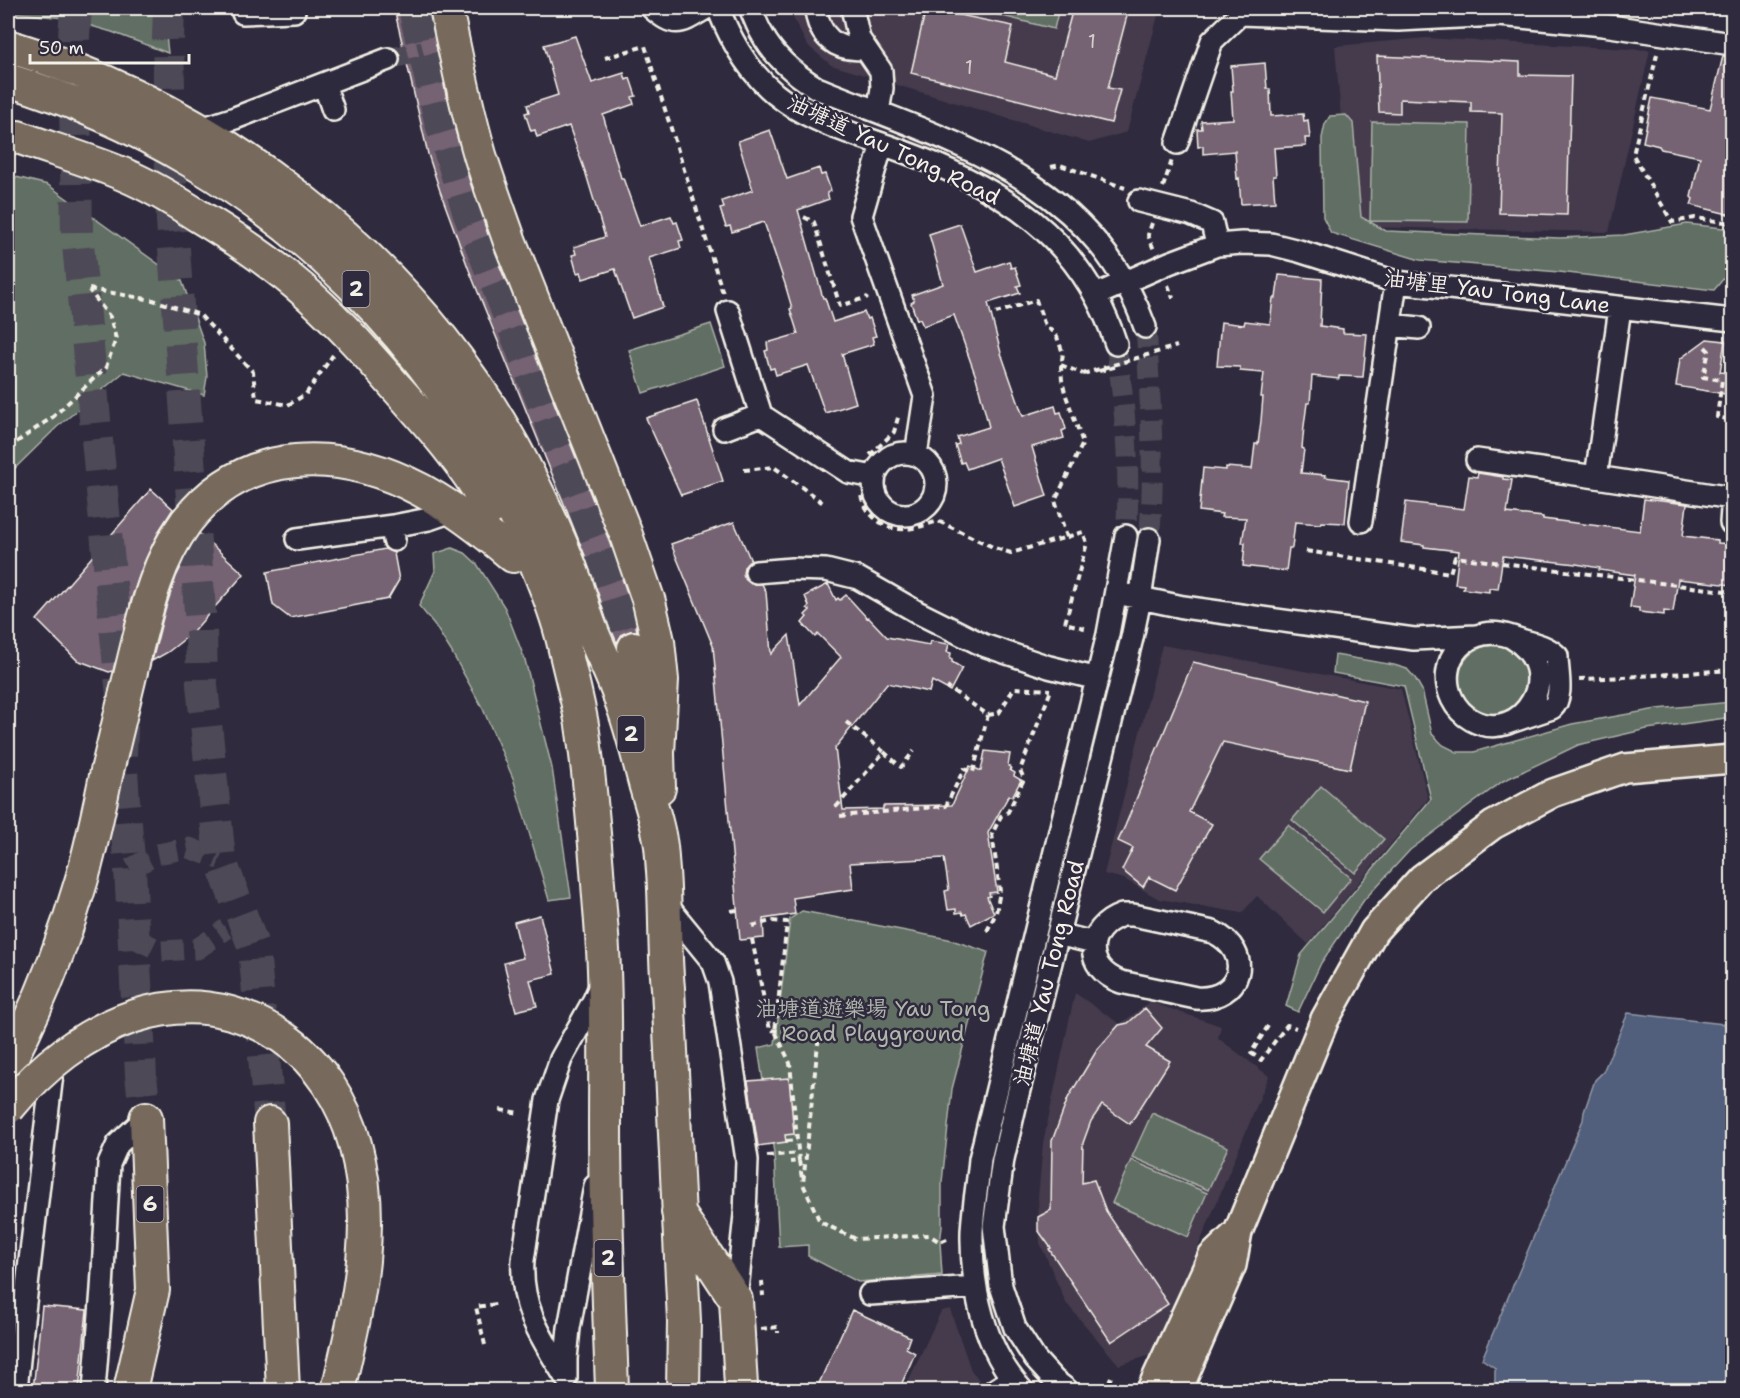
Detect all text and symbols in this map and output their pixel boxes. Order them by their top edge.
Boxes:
scale bar [30,27,189,65]
house number: 1 [1088,28,1096,54]
text: 50 m [39,36,84,60]
house number: 1 [965,54,973,80]
street label: 油塘道 Yau Tong Road [783,87,1005,212]
street label: 油塘里 Yau Tong Lane [1382,263,1612,320]
road number: 2 [342,271,370,307]
road number: 2 [618,716,644,752]
street label: 油塘道 Yau Tong Road [1006,857,1091,1089]
park label: 油塘道遊樂場 Yau Tong Road Playground [756,994,990,1048]
road number: 6 [136,1186,164,1222]
road number: 2 [594,1240,622,1276]

